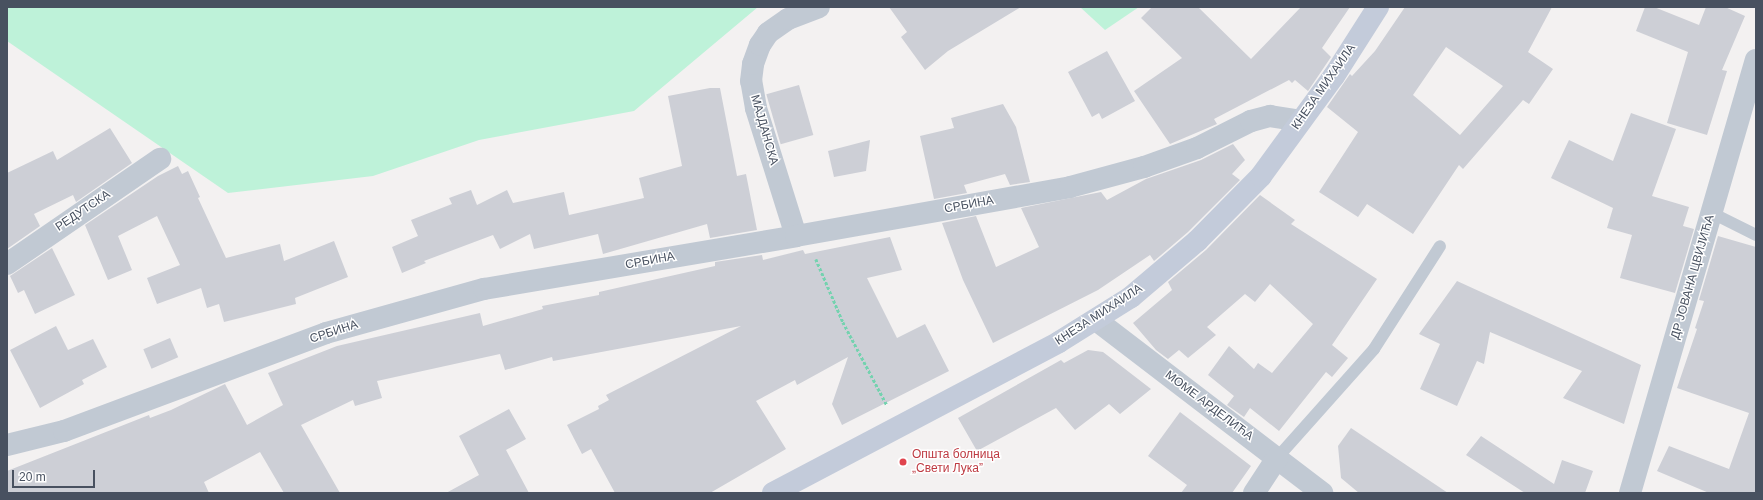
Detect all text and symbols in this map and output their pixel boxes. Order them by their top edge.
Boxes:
street label: КНЕЗА МИХАИЛА [1289,41,1359,133]
street label: МАЈДАНСКА [747,93,781,167]
street label: РЕДУТСКА [53,187,113,235]
street label: СРБИНА [943,194,995,216]
street label: ДР ЈОВАНА ЦВИЈИЋА [1668,213,1718,341]
street label: СРБИНА [624,250,676,272]
street label: КНЕЗА МИХАИЛА [1053,281,1145,349]
street label: СРБИНА [308,317,360,347]
street label: МОМЕ АРДЕЛИЋА [1162,368,1256,444]
place label: Општа болница „Свети Лука” [912,448,1000,476]
marker: Општа болница „Свети Лука” [897,456,909,468]
scale bar [14,462,97,488]
text: 20 m [19,470,46,484]

